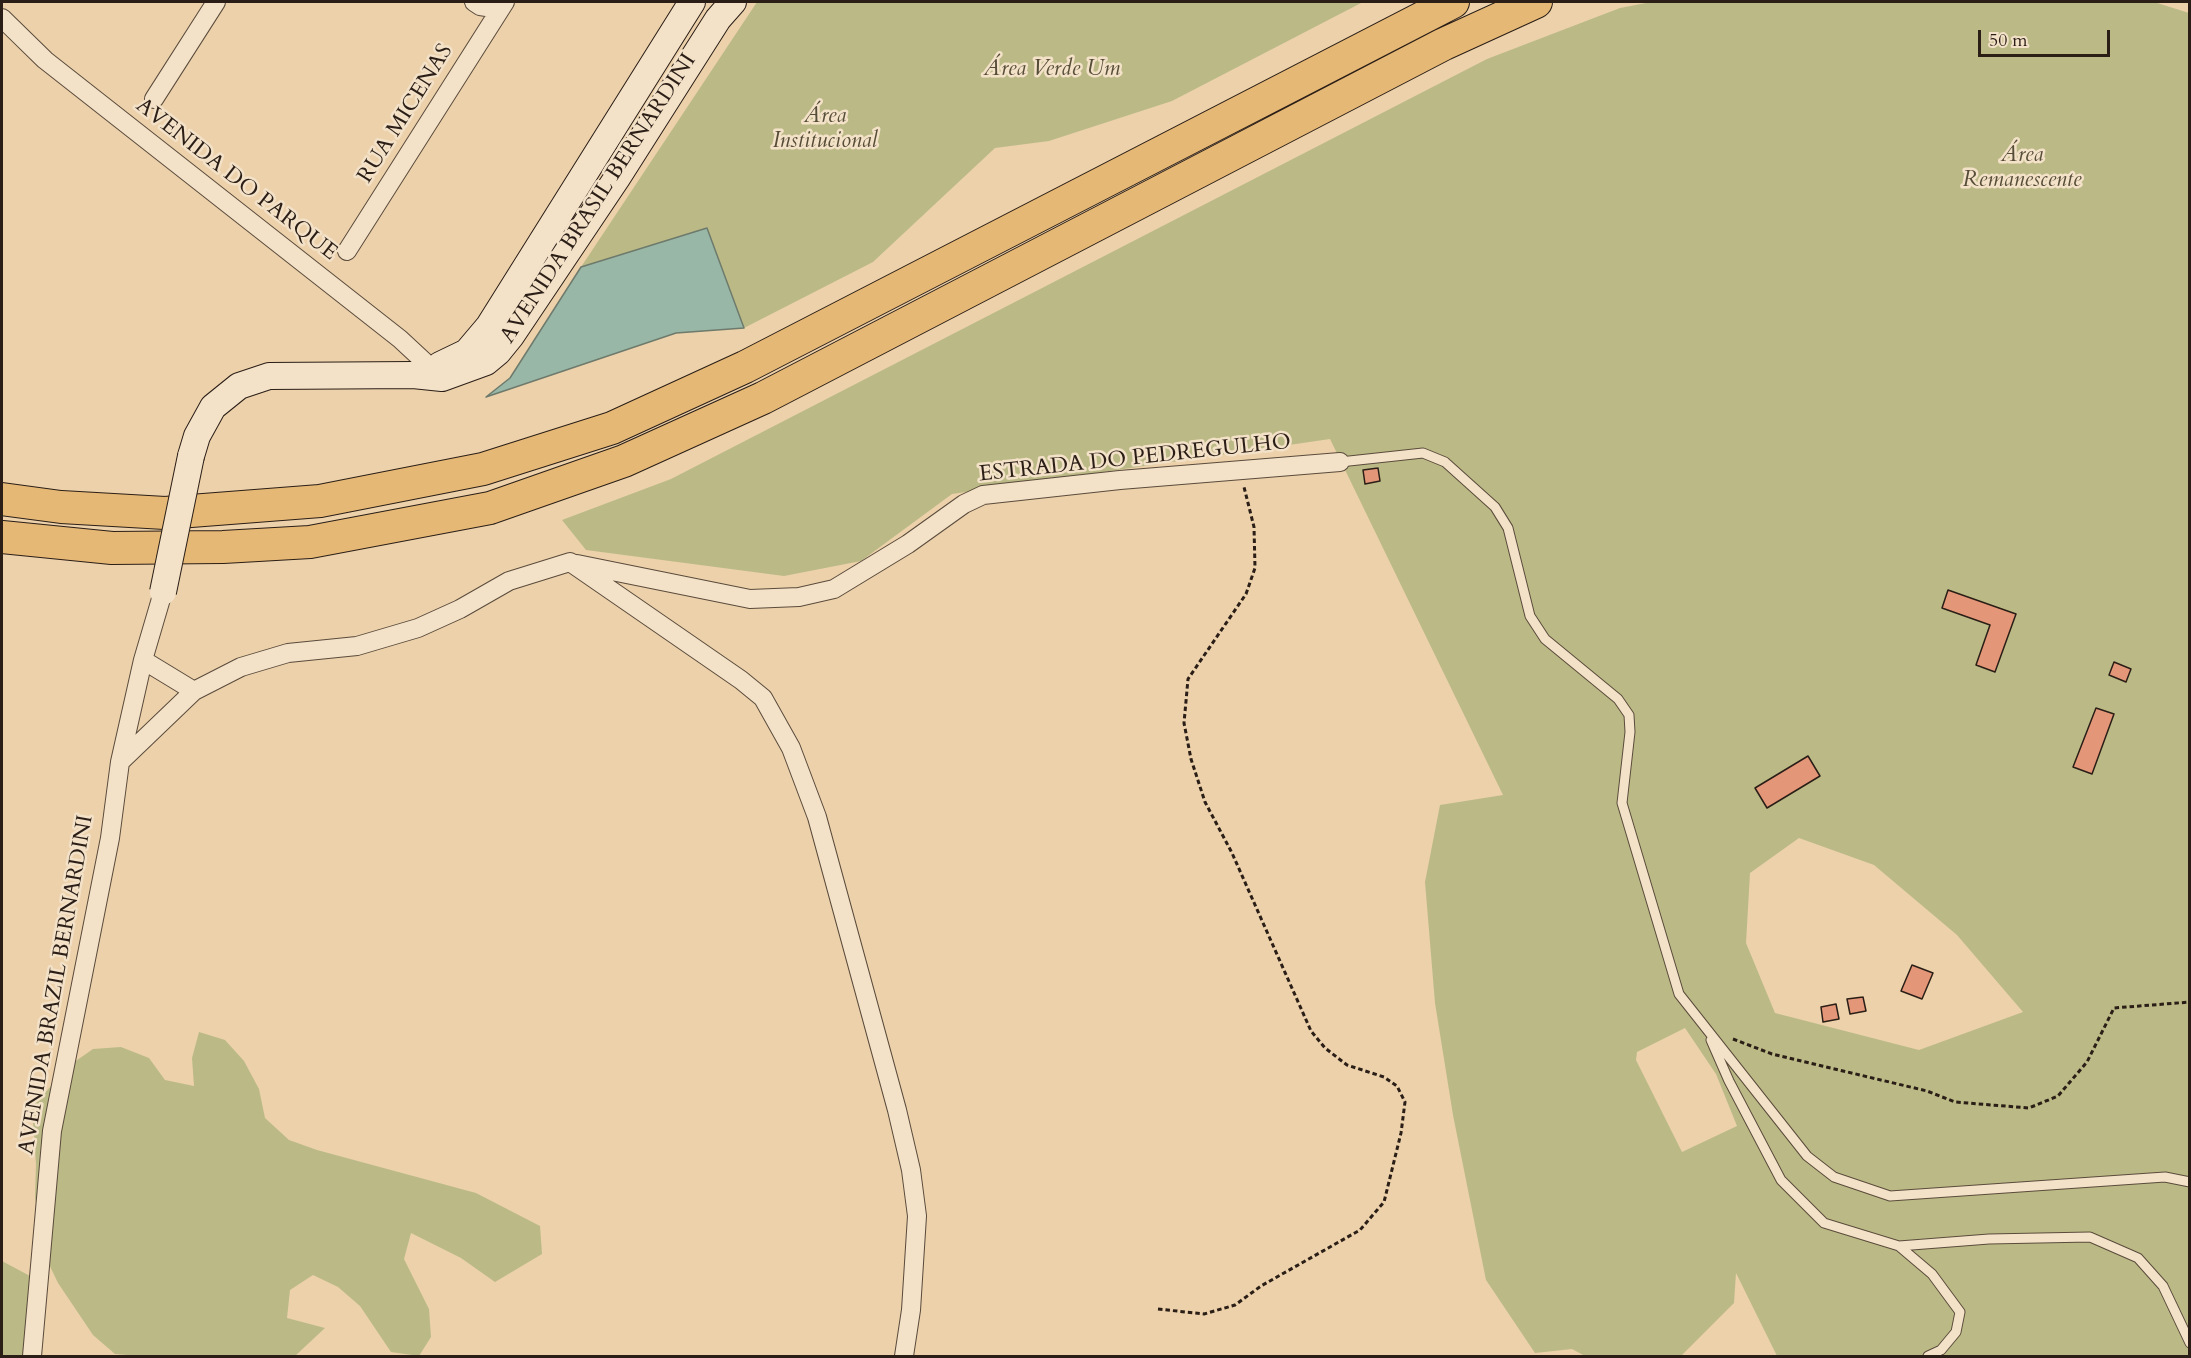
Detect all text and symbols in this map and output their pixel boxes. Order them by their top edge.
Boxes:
scale bar [1981,18,2113,56]
text: 50 m [1989,28,2028,53]
street label: RUA MICENAS [353,40,459,188]
street label: AVENIDA BRASIL BERNARDINI [495,49,703,349]
park label: Área Verde Um [984,57,1120,83]
street label: AVENIDA DO PARQUE [130,93,342,267]
park label: Área Institucional [772,104,878,156]
park label: Área Remanescente [1962,143,2082,194]
street label: ESTRADA DO PEDREGULHO [978,430,1292,488]
street label: AVENIDA BRAZIL BERNARDINI [14,813,100,1157]

